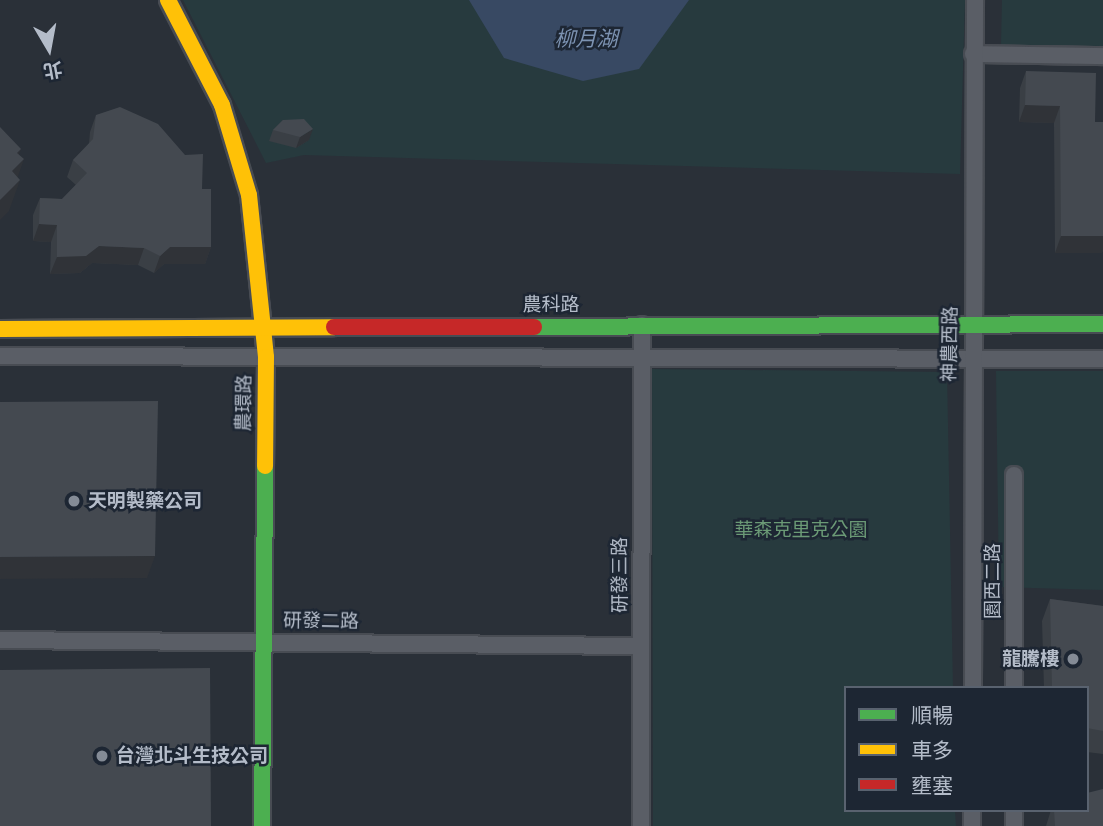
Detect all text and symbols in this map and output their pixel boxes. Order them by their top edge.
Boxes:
north arrow [14,14,84,84]
water label: 柳月湖 [555,26,617,52]
text: 北 [41,56,64,84]
street label: 農科路 [523,294,579,316]
street label: 神農西路 [938,306,962,382]
street label: 農環路 [232,374,256,432]
place label: 天明製藥公司 [88,490,202,512]
marker: 天明製藥公司 [66,493,82,509]
park label: 華森克里克公園 [735,519,867,541]
street label: 研發三路 [609,537,631,613]
street label: 園西二路 [982,543,1004,619]
street label: 研發二路 [283,609,359,633]
place label: 龍騰樓 [1002,648,1059,670]
marker: 龍騰樓 [1065,651,1081,667]
legend [844,686,1089,812]
text: 順暢 [911,702,953,730]
text: 車多 [911,737,953,765]
place label: 台灣北斗生技公司 [116,745,268,767]
marker: 台灣北斗生技公司 [94,748,110,764]
text: 壅塞 [911,772,953,800]

